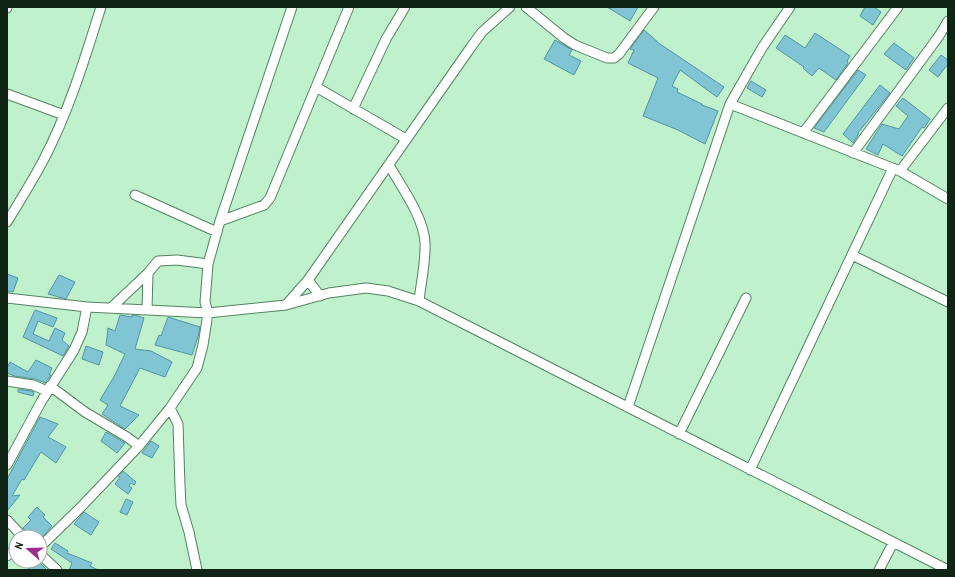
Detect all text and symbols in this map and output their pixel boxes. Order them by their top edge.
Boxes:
north arrow [8,529,48,569]
text: N [11,540,26,551]

